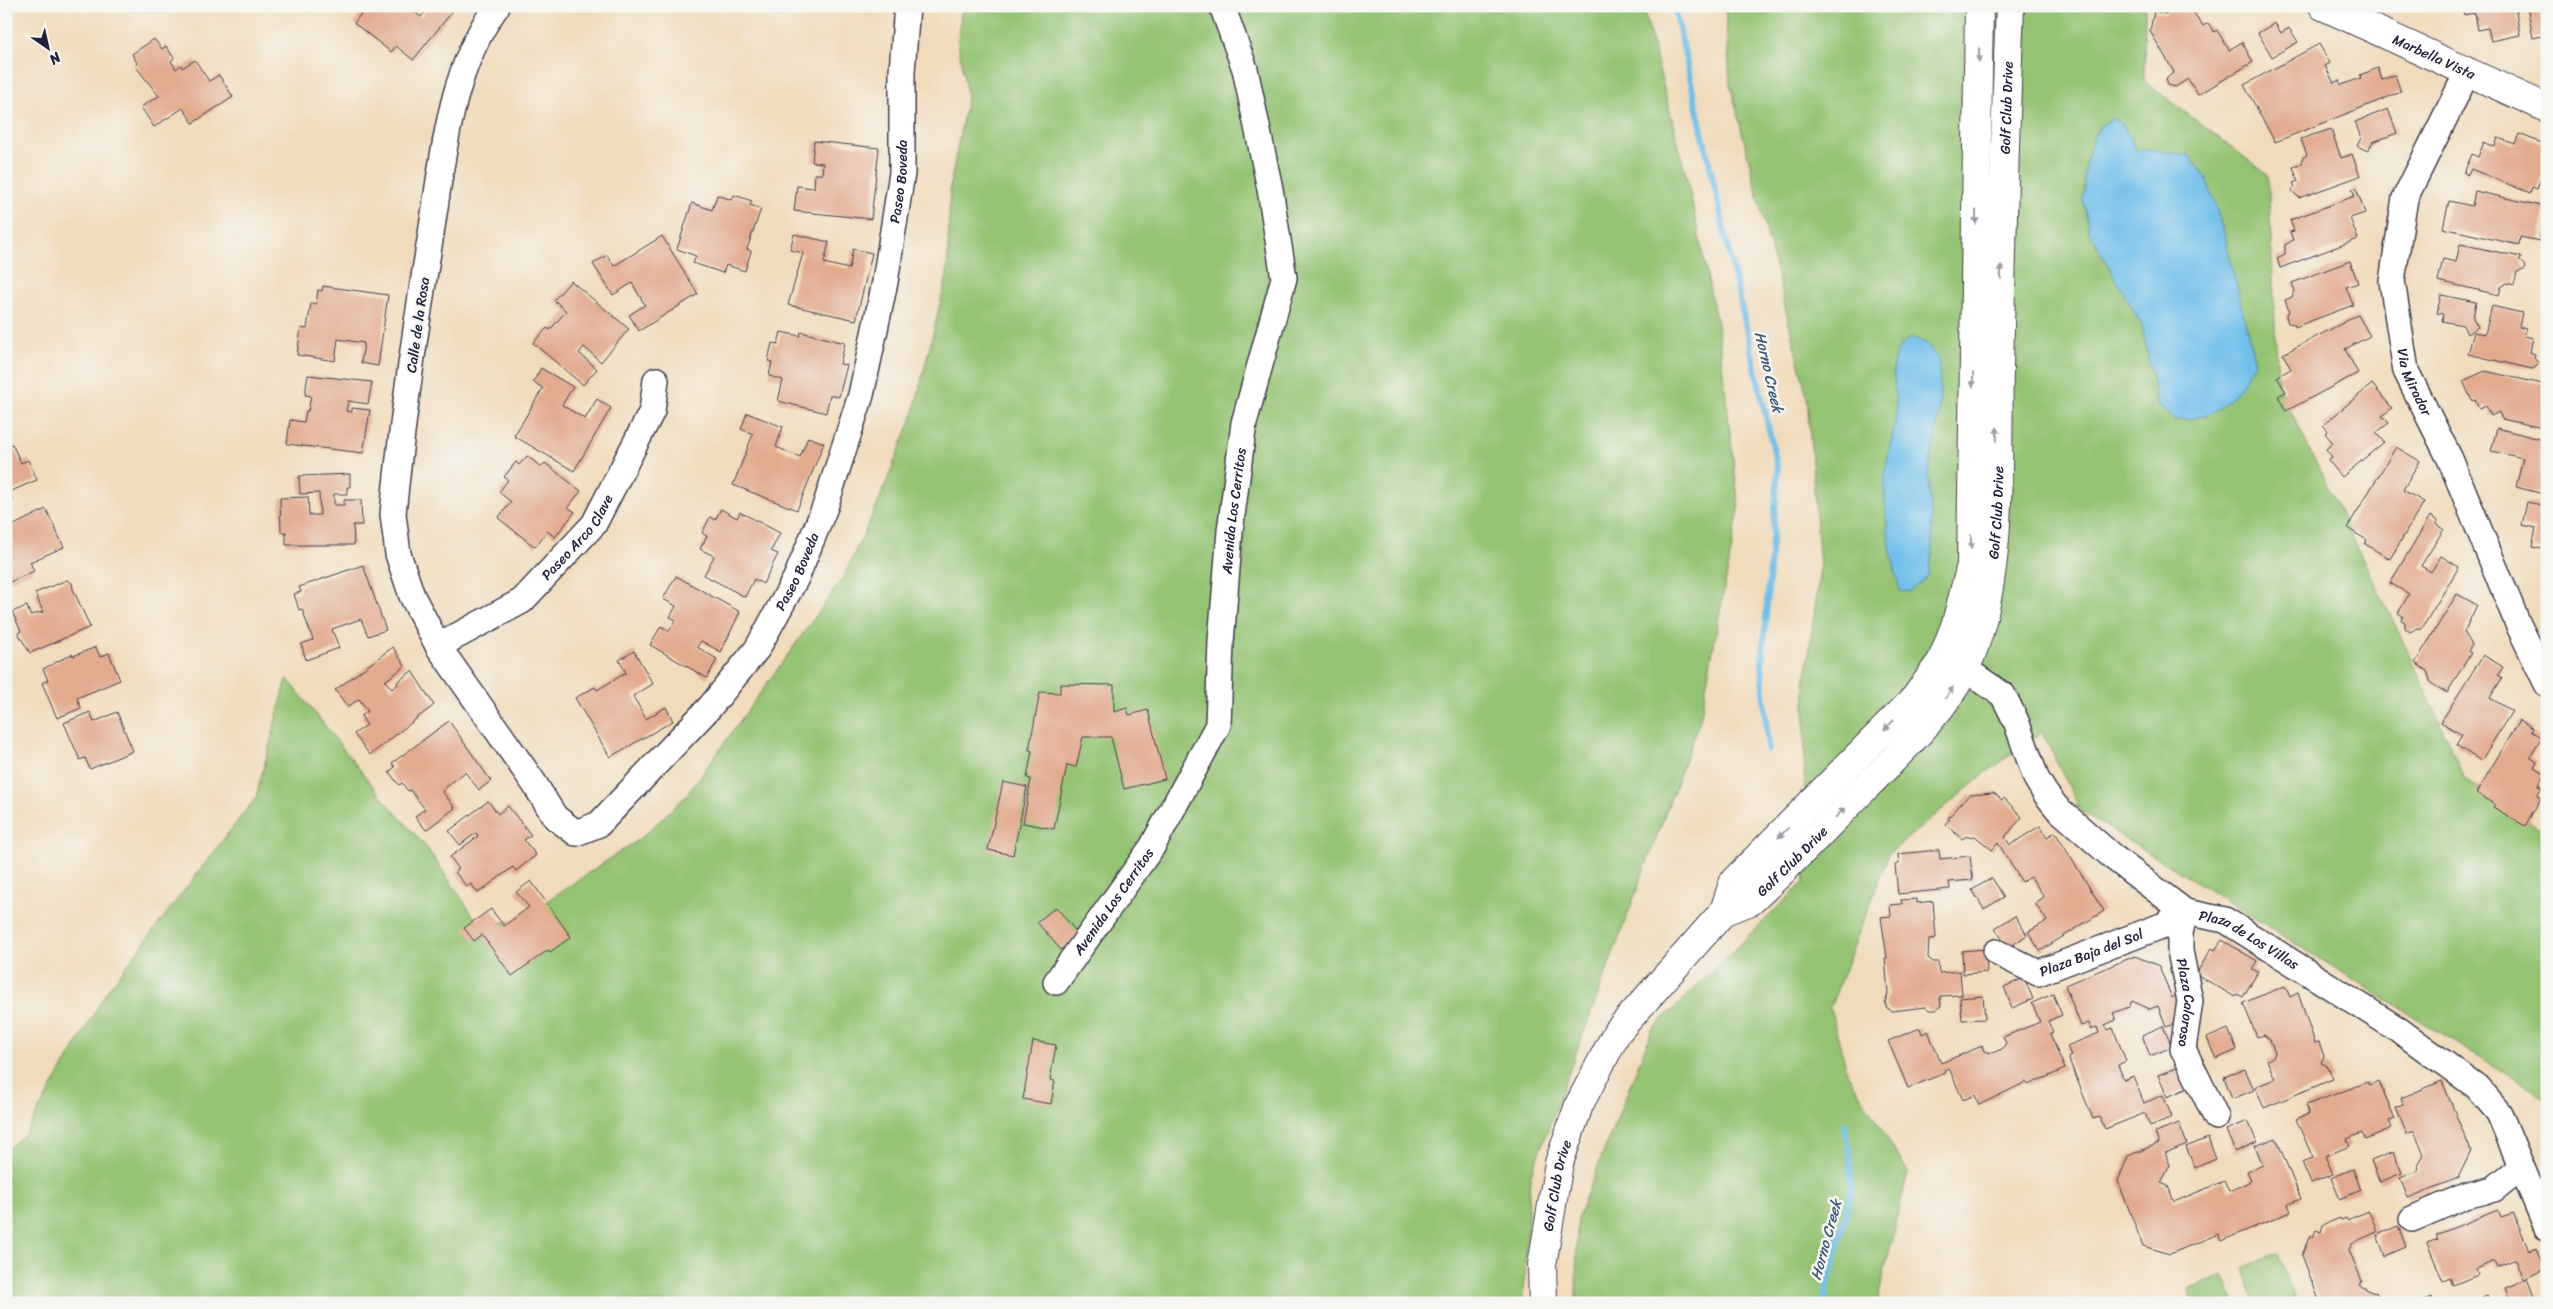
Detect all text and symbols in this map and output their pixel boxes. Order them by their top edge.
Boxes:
north arrow [22,22,72,72]
street label: Marbella Vista [2388,27,2481,87]
text: N [44,45,67,72]
one-way arrow [1974,47,1982,63]
street label: Golf Club Drive [1992,61,2020,154]
street label: Paseo Boveda [882,140,915,225]
one-way arrow [1972,210,1980,226]
one-way arrow [1997,264,2005,280]
street label: Calle de la Rosa [399,276,437,374]
water label: Horno Creek [1747,329,1791,417]
street label: Via Mirador [2390,347,2440,422]
one-way arrow [1969,372,1977,388]
one-way arrow [1994,426,2002,442]
street label: Avenida Los Cerritos [1214,446,1253,576]
street label: Golf Club Drive [1981,466,2011,560]
street label: Paseo Arco Clave [535,490,620,586]
street label: Paseo Boveda [768,529,826,615]
one-way arrow [1967,535,1975,551]
one-way arrow [1944,686,1954,700]
one-way arrow [1883,719,1895,731]
one-way arrow [1834,807,1846,819]
street label: Golf Club Drive [1750,820,1834,903]
one-way arrow [1777,827,1789,839]
street label: Avenida Los Cerritos [1066,842,1161,961]
street label: Plaza de Los Villas [2197,903,2305,977]
street label: Plaza Baja del Sol [2036,921,2148,984]
street label: Plaza Caloroso [2169,956,2203,1049]
street label: Golf Club Drive [1535,1136,1579,1233]
water label: Horno Creek [1803,1195,1850,1283]

